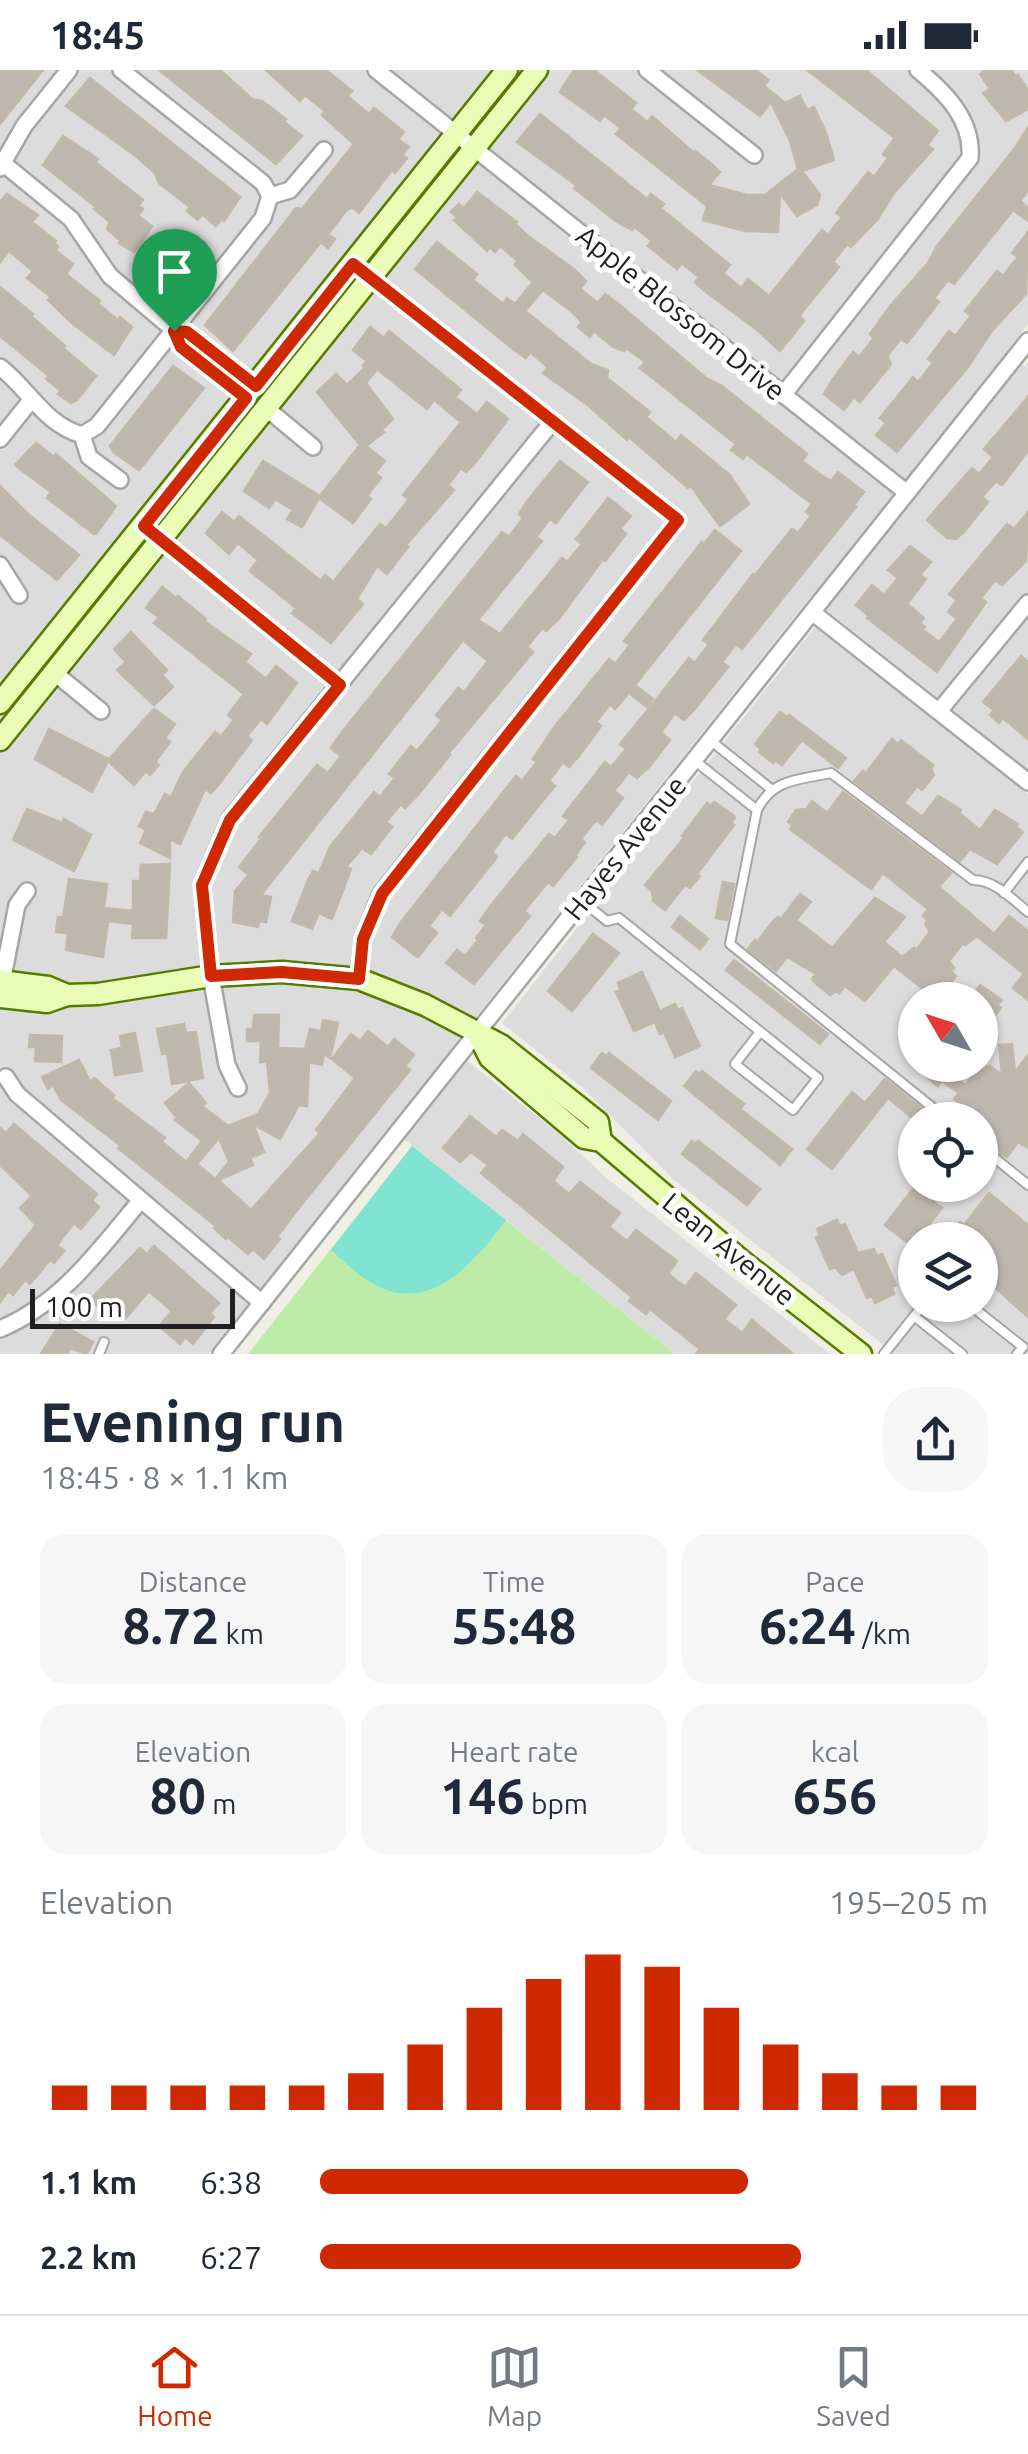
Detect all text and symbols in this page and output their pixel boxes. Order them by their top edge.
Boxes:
text: 18:45 [50,14,145,56]
street label: Apple Blossom Drive [571,219,792,406]
pin [132,229,217,332]
icon: arrive [147,244,202,299]
street label: Hayes Avenue [557,770,692,926]
north arrow [898,982,998,1082]
map controls [898,982,998,1322]
button: locate [898,1102,998,1202]
street label: Lean Avenue [657,1186,802,1311]
button: layers [898,1222,998,1322]
scale bar [30,1284,235,1328]
text: 100 m [45,1291,123,1322]
button: share [883,1387,988,1492]
text: Evening run [40,1391,345,1452]
text: 18:45 · 8 × 1.1 km [40,1459,288,1495]
text: Distance [139,1566,247,1597]
text: Time [483,1566,545,1597]
text: Pace [805,1566,865,1597]
text: 8.72 [122,1597,219,1653]
text: 55:48 [451,1597,577,1653]
text: 6:24 [759,1597,856,1653]
text: km [219,1618,264,1649]
text: /km [856,1618,911,1649]
text: Elevation [135,1736,251,1767]
text: Heart rate [450,1736,578,1767]
text: kcal [811,1736,859,1767]
text: 80 [150,1767,206,1823]
text: 146 [440,1767,525,1823]
text: 656 [793,1767,877,1823]
text: m [206,1788,236,1819]
text: bpm [525,1788,588,1819]
text: Elevation [40,1884,173,1920]
text: 195–205 m [829,1884,988,1920]
text: 1.1 km [40,2164,137,2200]
text: 6:38 [200,2164,262,2200]
text: 2.2 km [40,2239,137,2275]
text: 6:27 [200,2239,262,2275]
tab: Home [137,2340,213,2431]
tab: Map [487,2340,542,2431]
tab: Saved [816,2340,891,2431]

